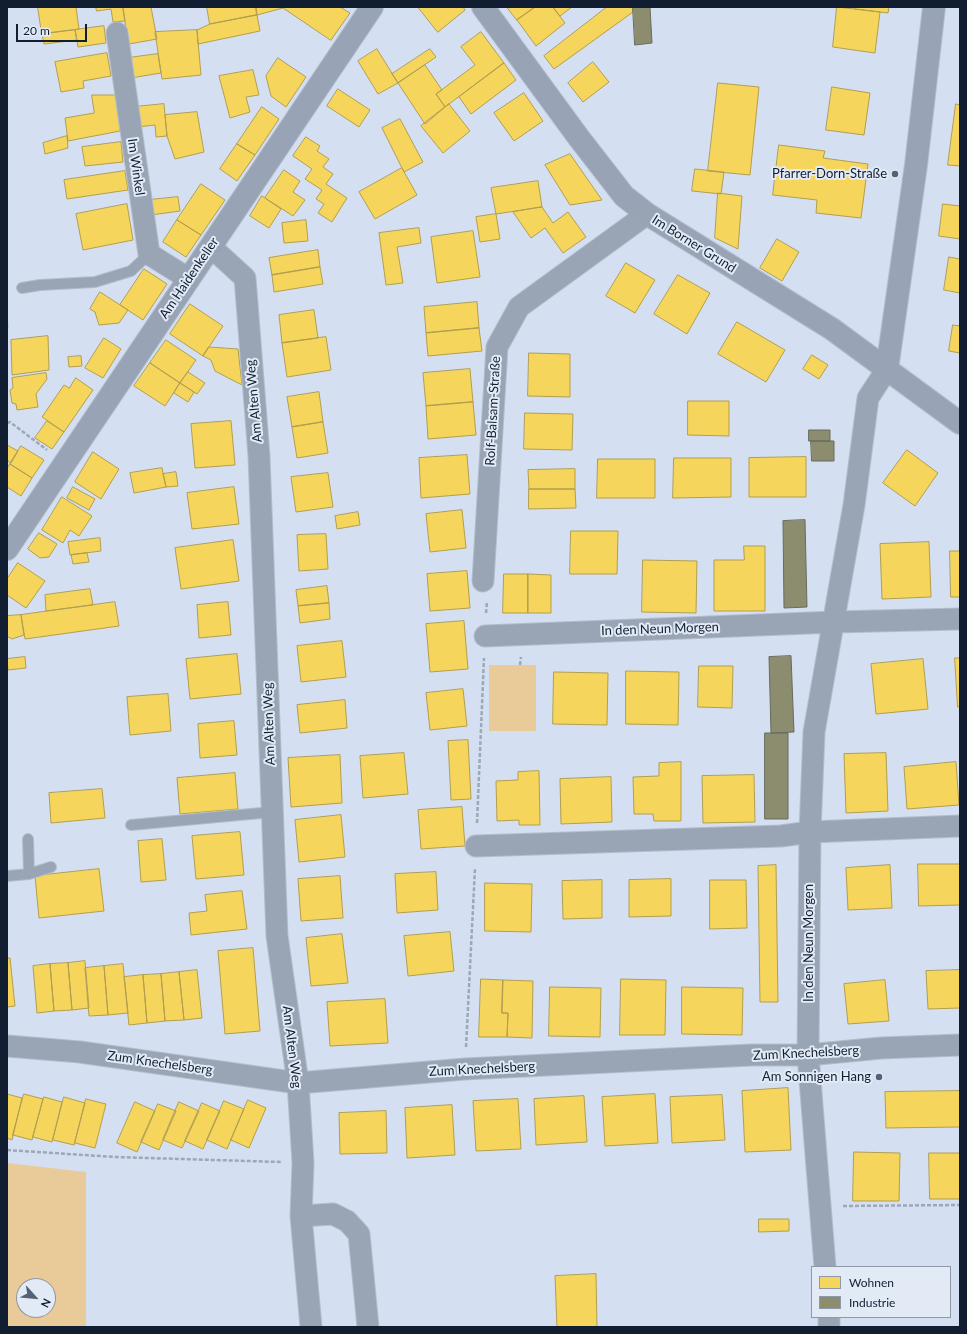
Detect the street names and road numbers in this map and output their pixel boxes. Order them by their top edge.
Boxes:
street label: Im Winkel [124,137,148,197]
street label: Im Borner Grund [649,212,739,276]
street label: Am Haidenkeller [156,235,222,321]
street label: Rolf-Balsam-Straße [482,356,504,466]
street label: Am Alten Weg [243,359,265,443]
street label: In den Neun Morgen [601,619,719,639]
street label: Am Alten Weg [260,682,278,766]
street label: In den Neun Morgen [801,884,817,1002]
street label: Am Alten Weg [279,1005,305,1089]
street label: Zum Knechelsberg [753,1042,859,1064]
street label: Zum Knechelsberg [106,1048,214,1078]
street label: Zum Knechelsberg [429,1058,535,1080]

